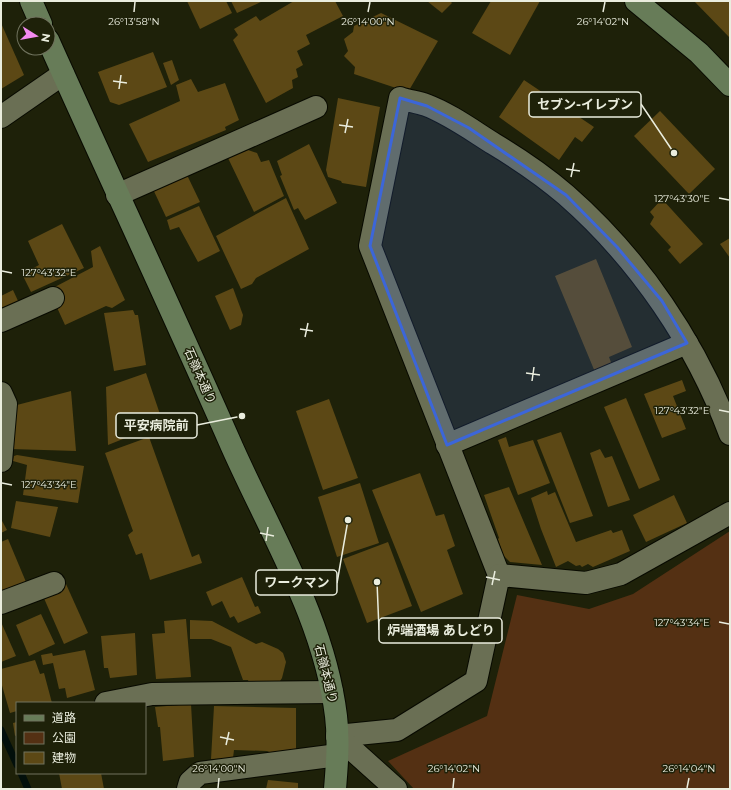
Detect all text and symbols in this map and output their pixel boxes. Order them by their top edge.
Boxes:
text: 26°13'58"N [108,15,160,28]
text: 26°14'00"N [341,15,395,28]
text: 26°14'02"N [577,15,629,28]
north arrow [16,16,56,56]
text: N [38,32,54,44]
callout: セブン-イレブン [529,92,641,117]
text: セブン-イレブン [537,96,633,112]
text: 127°43'30"E [654,192,710,205]
text: 127°43'32"E [22,266,77,279]
street label: 石嶺本通り [181,345,220,406]
text: 127°43'32"E [655,404,710,417]
callout: 平安病院前 [116,413,197,438]
text: 平安病院前 [123,417,189,433]
text: 127°43'34"E [21,478,77,491]
callout: ワークマン [256,570,337,595]
text: ワークマン [264,574,330,590]
text: 127°43'34"E [654,616,710,629]
callout: 炉端酒場 あしどり [379,618,502,643]
text: 炉端酒場 あしどり [387,622,495,638]
street label: 石嶺本通り [312,643,341,705]
legend [16,702,146,774]
text: 道路 [52,710,76,725]
text: 公園 [52,730,76,745]
text: 建物 [52,750,76,765]
text: 26°14'00"N [192,762,246,775]
text: 26°14'02"N [428,762,480,775]
text: 26°14'04"N [663,762,715,775]

